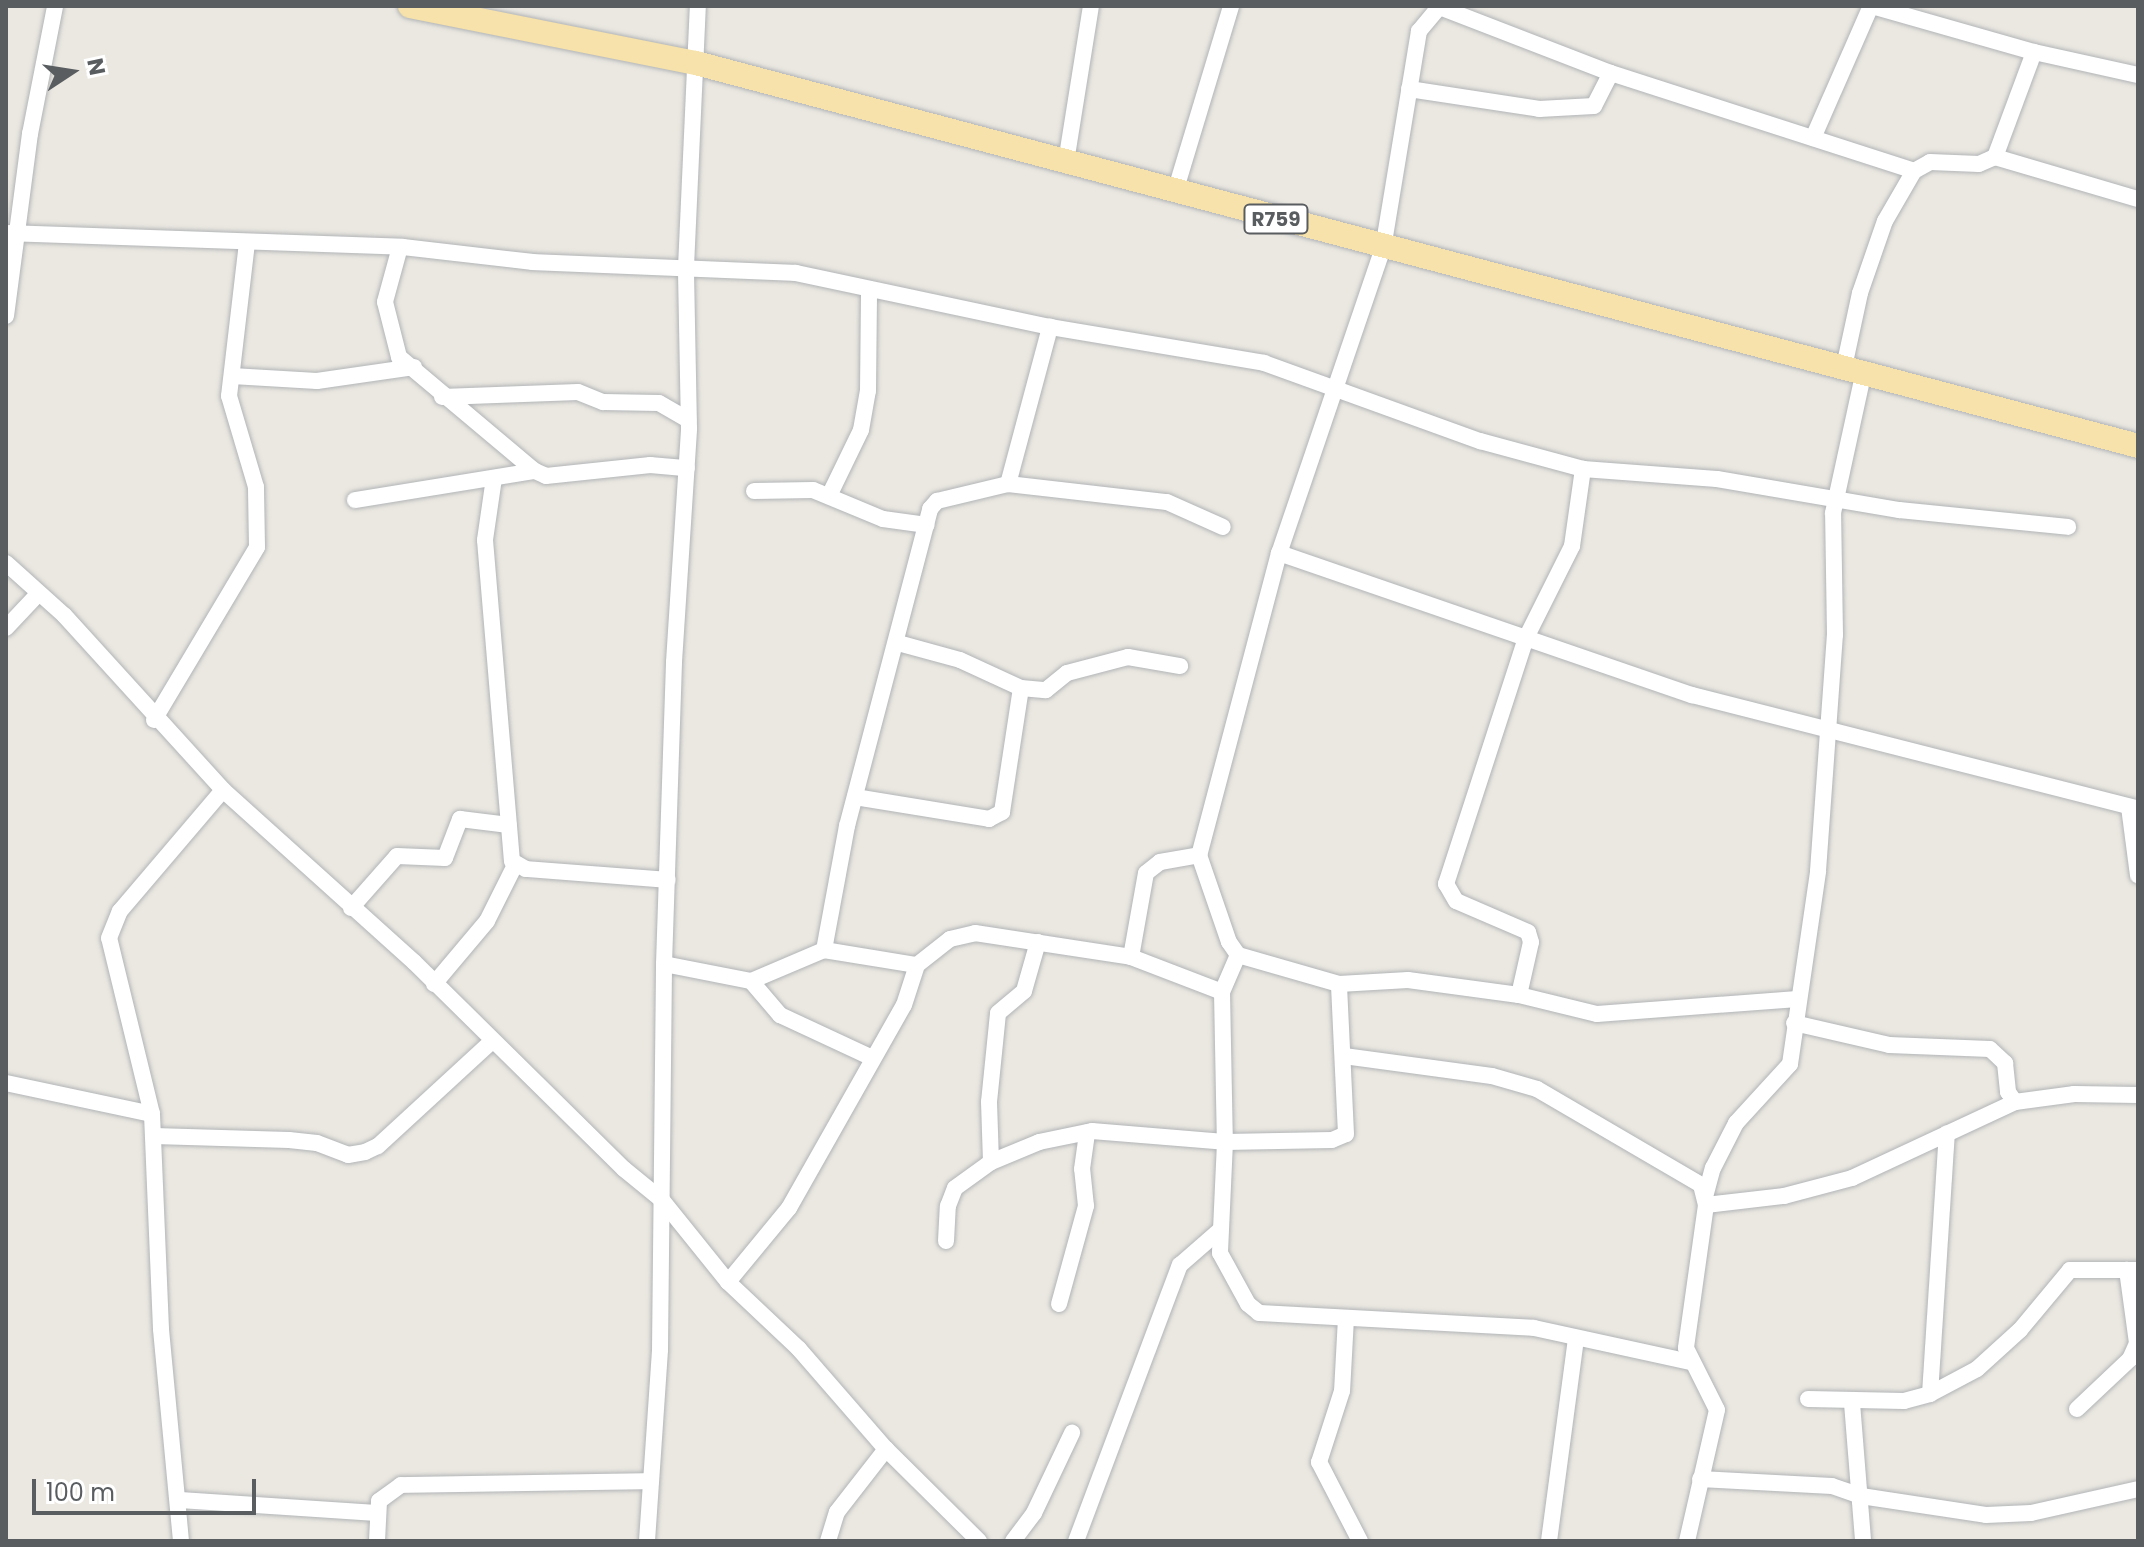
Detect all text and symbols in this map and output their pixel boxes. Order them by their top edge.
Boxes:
north arrow [32,32,112,112]
text: N [79,56,113,78]
road number: R759 [1242,203,1310,235]
scale bar [36,1463,260,1513]
text: 100 m [46,1476,115,1509]

